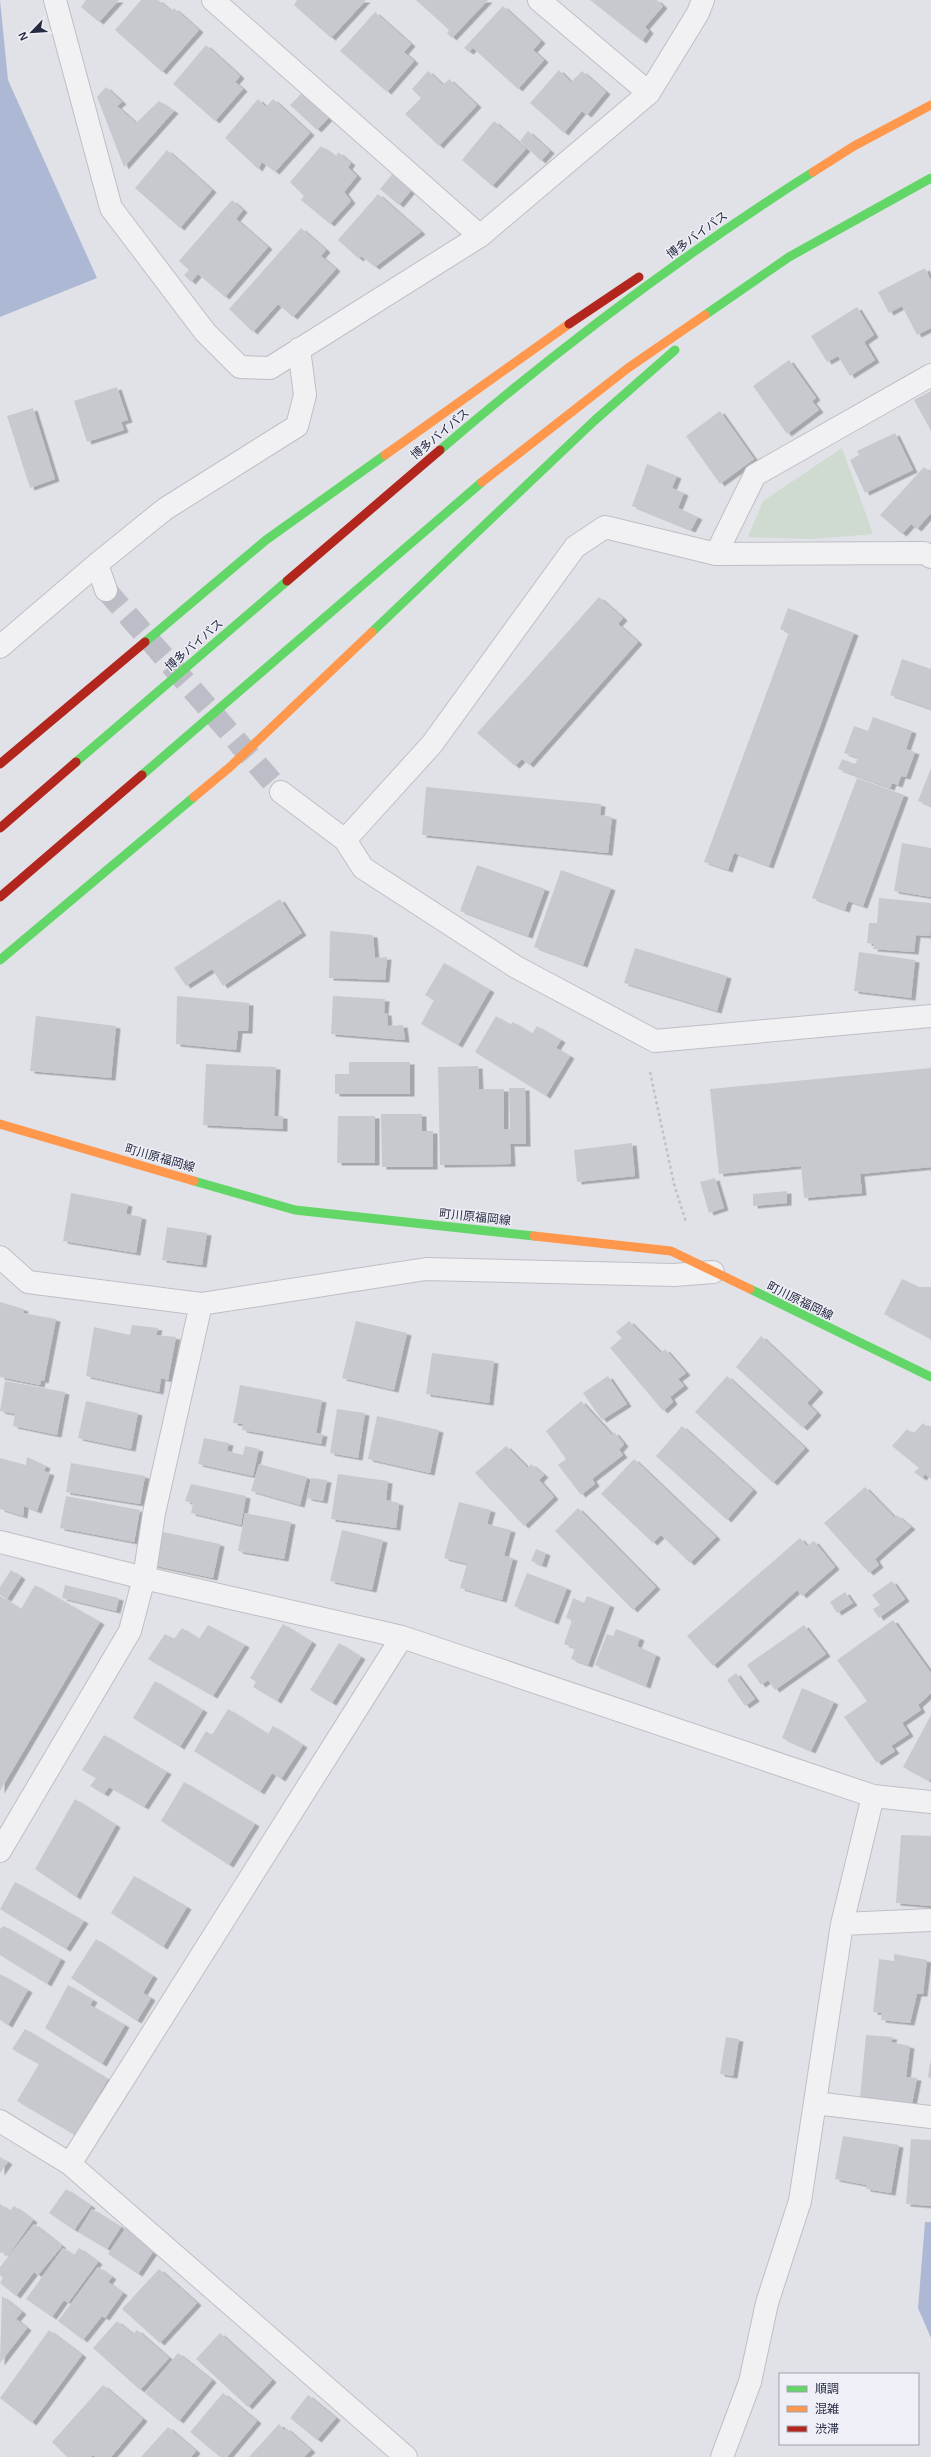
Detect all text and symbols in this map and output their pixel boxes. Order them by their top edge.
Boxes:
north arrow [12,12,52,52]
text: N [16,30,30,42]
street label: 博多バイパス [664,208,730,262]
street label: 博多バイパス [408,406,472,462]
street label: 博多バイパス [162,616,226,674]
street label: 町川原福岡線 [123,1141,197,1175]
street label: 町川原福岡線 [438,1206,512,1228]
street label: 町川原福岡線 [765,1279,835,1323]
legend [779,2373,919,2445]
text: 順調 [815,2382,839,2396]
text: 混雑 [815,2402,839,2416]
text: 渋滞 [815,2422,839,2436]

